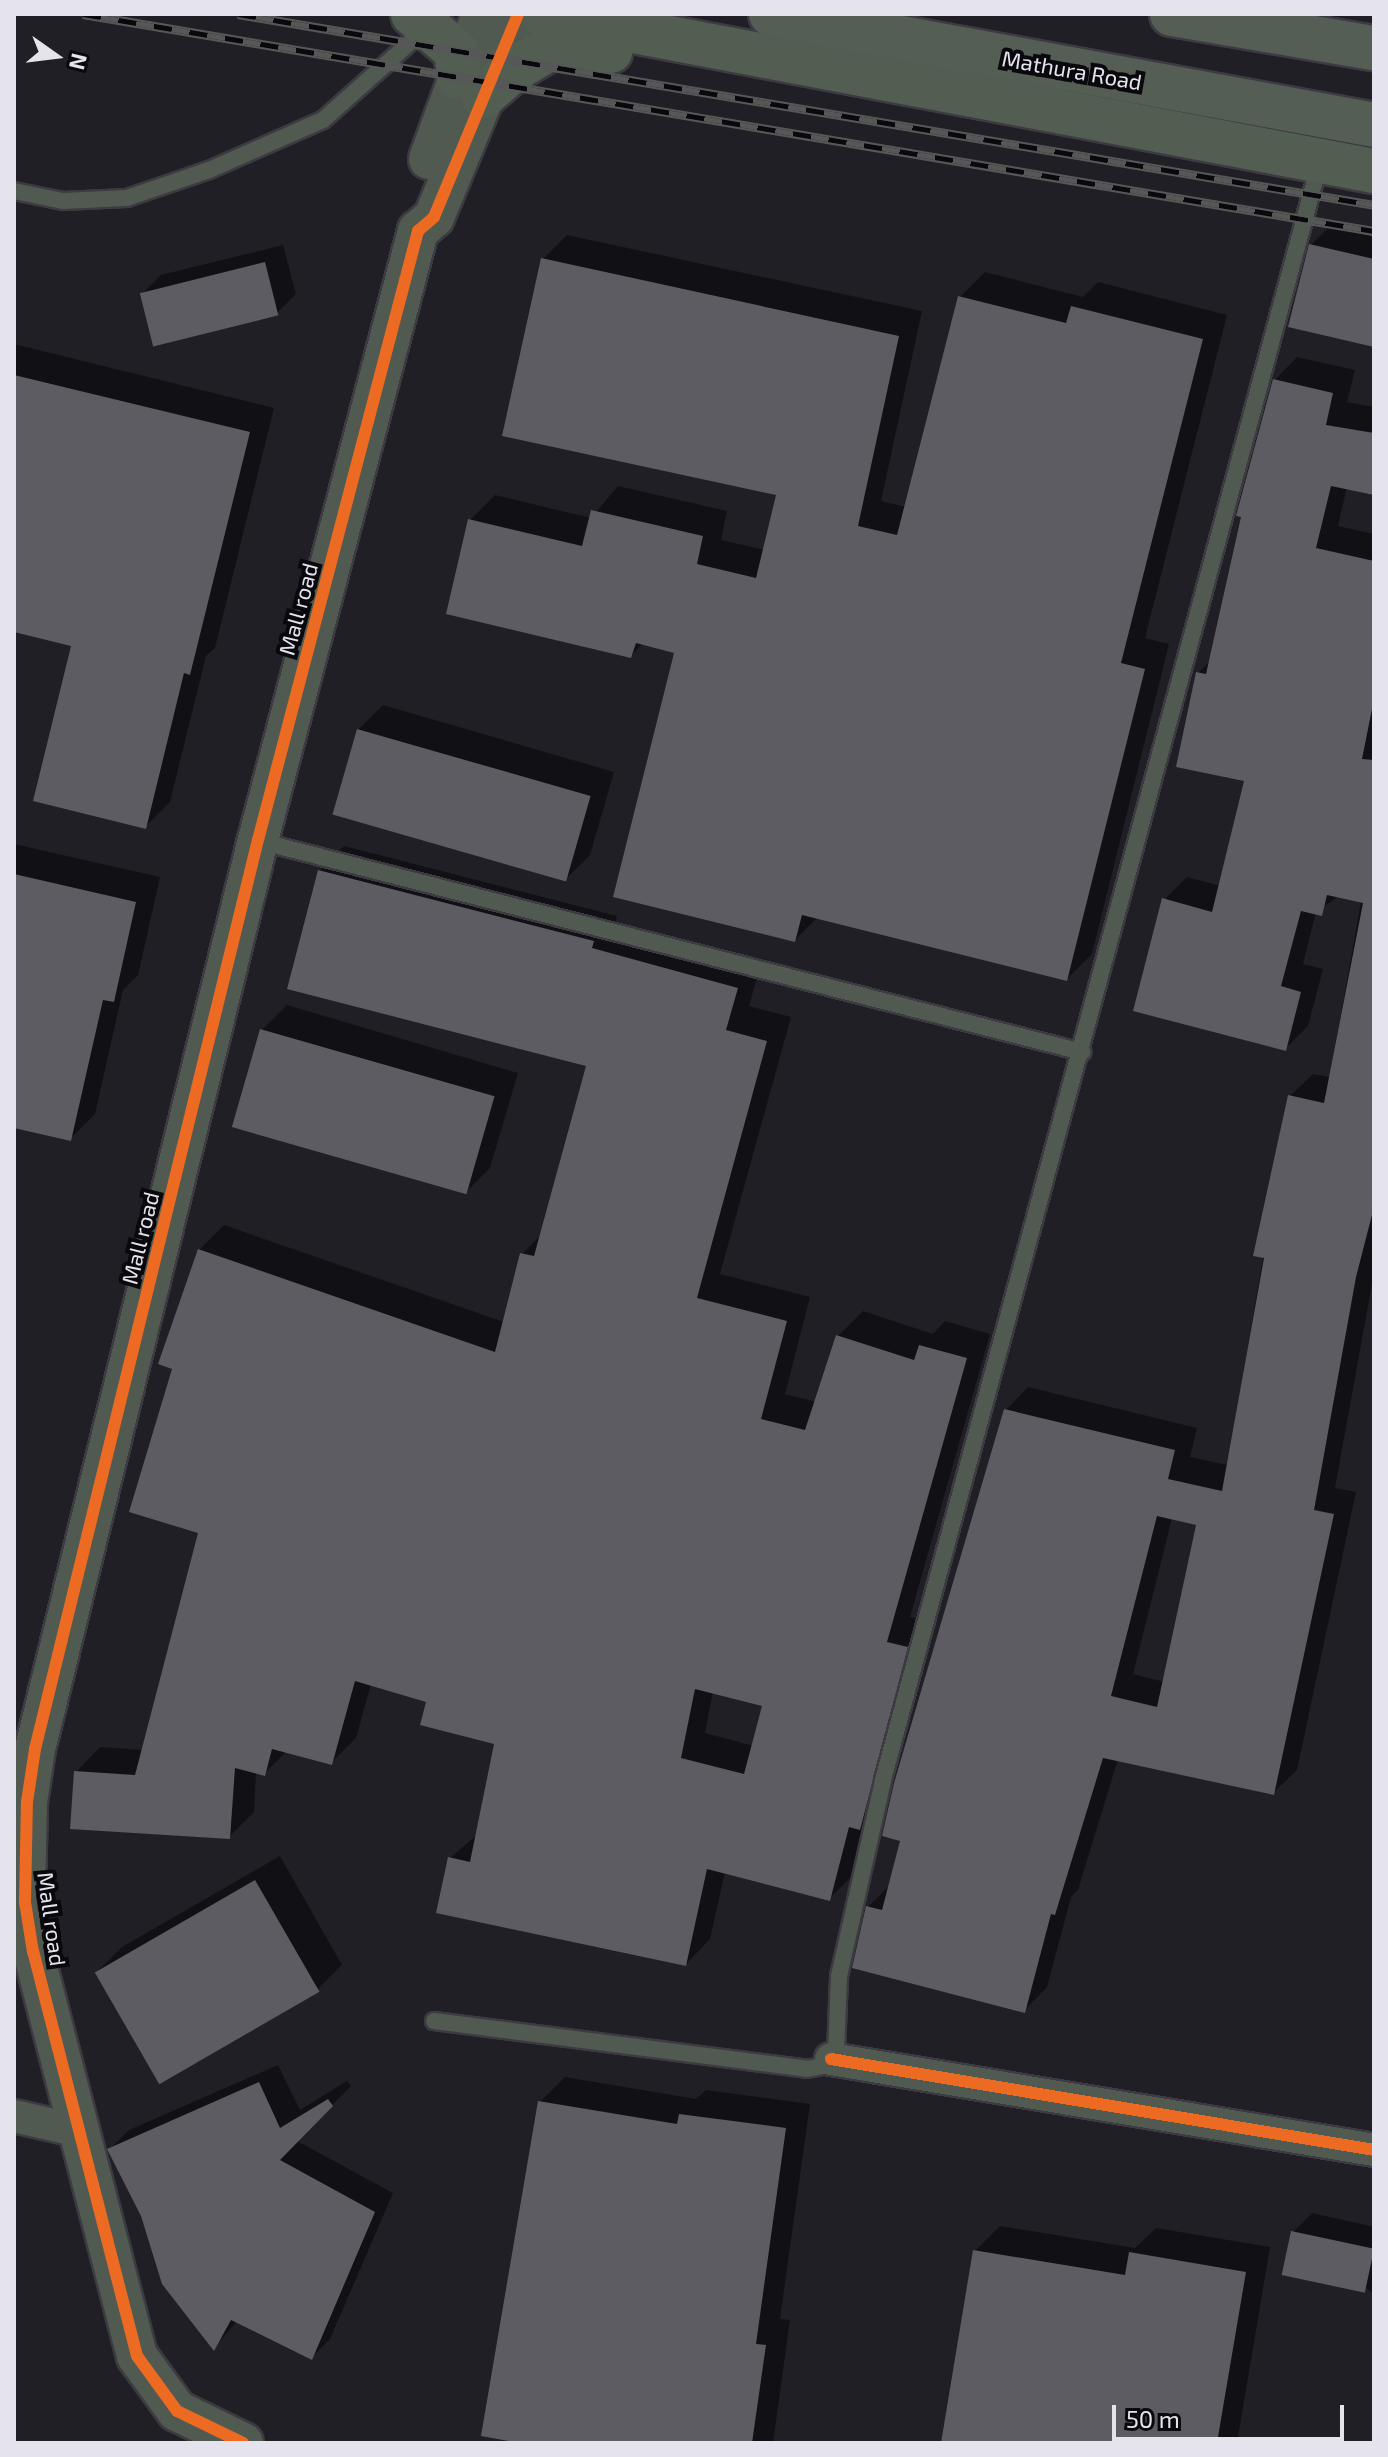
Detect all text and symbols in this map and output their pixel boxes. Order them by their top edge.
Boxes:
north arrow [16,16,96,96]
street label: Mathura Road [1000,45,1144,95]
text: N [65,51,94,73]
street label: Mall road [273,560,323,658]
street label: Mall road [116,1189,164,1287]
street label: Mall road [32,1870,72,1968]
scale bar [1116,2389,1348,2439]
text: 50 m [1126,2404,1180,2433]

